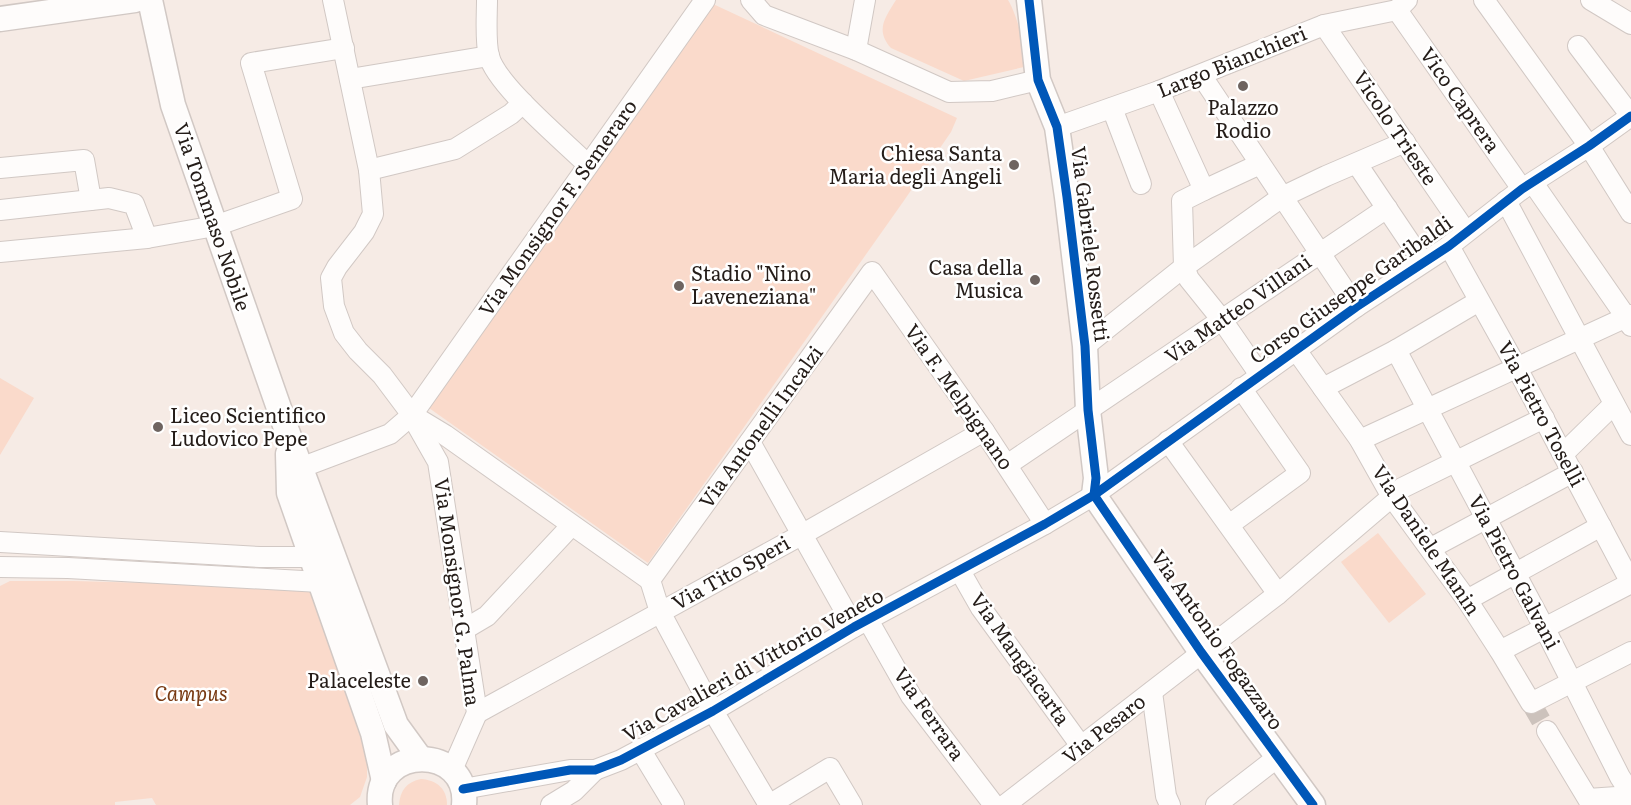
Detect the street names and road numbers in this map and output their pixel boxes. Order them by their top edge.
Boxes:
street label: Largo Bianchieri [1152,16,1311,104]
street label: Vico Caprera [1414,40,1509,158]
street label: Vicolo Trieste [1347,64,1446,190]
street label: Via Monsignor F. Semeraro [470,92,643,321]
street label: Via Tommaso Nobile [168,118,260,314]
street label: Via Gabriele Rossetti [1065,144,1119,343]
street label: Corso Giuseppe Garibaldi [1242,207,1458,370]
street label: Via Matteo Villani [1157,245,1317,369]
street label: Via F. Melpignano [899,317,1022,475]
street label: Via Pietro Toselli [1492,335,1594,492]
street label: Via Antonelli Incalzi [690,338,829,513]
street label: Via Daniele Manin [1366,458,1489,620]
street label: Via Monsignor G. Palma [428,476,490,708]
street label: Via Pietro Galvani [1462,488,1569,654]
street label: Via Tito Speri [666,526,795,616]
street label: Via Antonio Fogazzaro [1145,543,1292,735]
street label: Via Cavalieri di Vittorio Veneto [616,579,888,748]
street label: Via Mangiacarta [964,585,1079,731]
street label: Via Ferrara [888,660,974,766]
street label: Via Pesaro [1055,685,1151,770]

